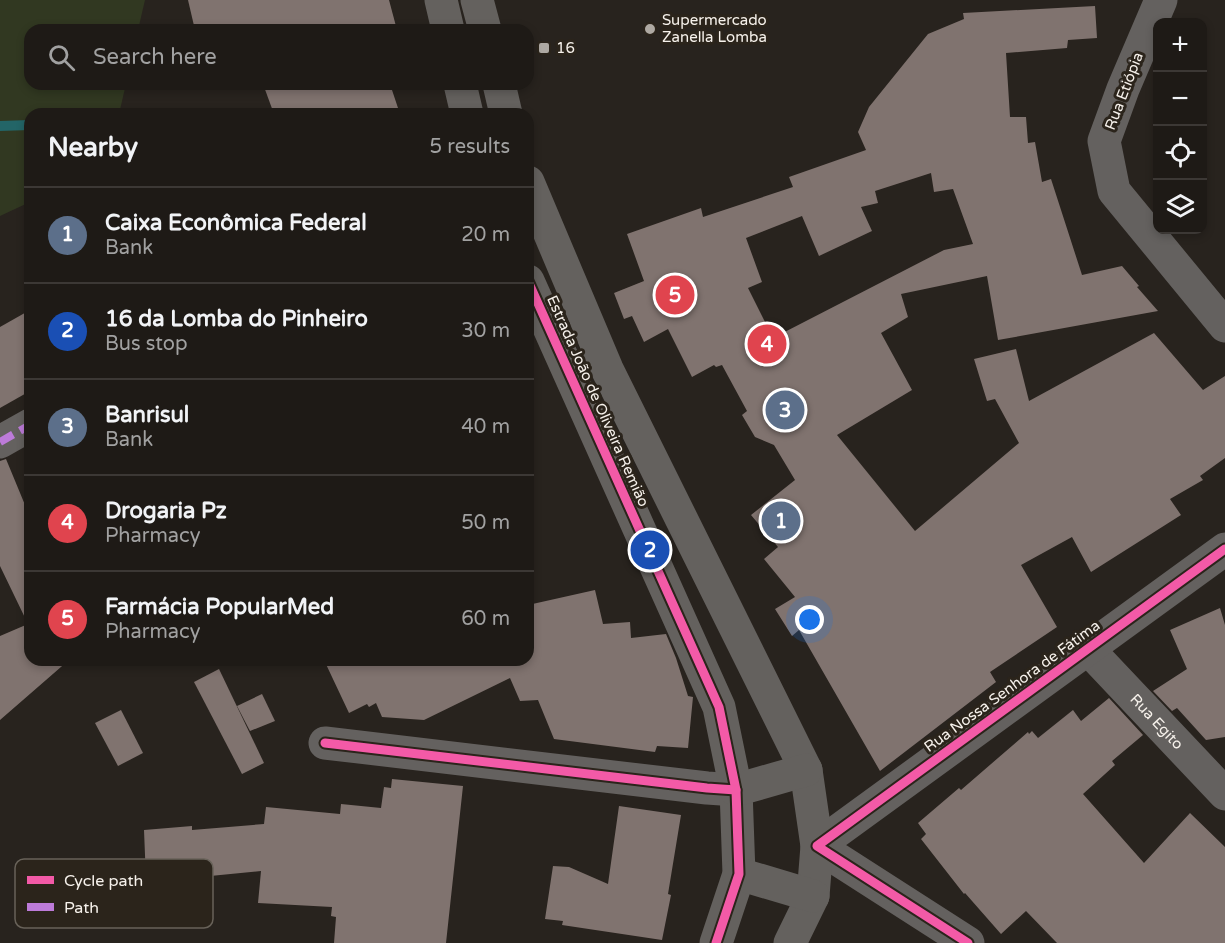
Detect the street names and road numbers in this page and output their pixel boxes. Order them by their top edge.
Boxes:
street label: Rua Etiópia [1101,50,1147,132]
street label: Estrada João de Oliveira Remião [543,292,653,510]
street label: Rua Nossa Senhora de Fátima [921,616,1103,756]
street label: Rua Egito [1126,690,1187,753]

